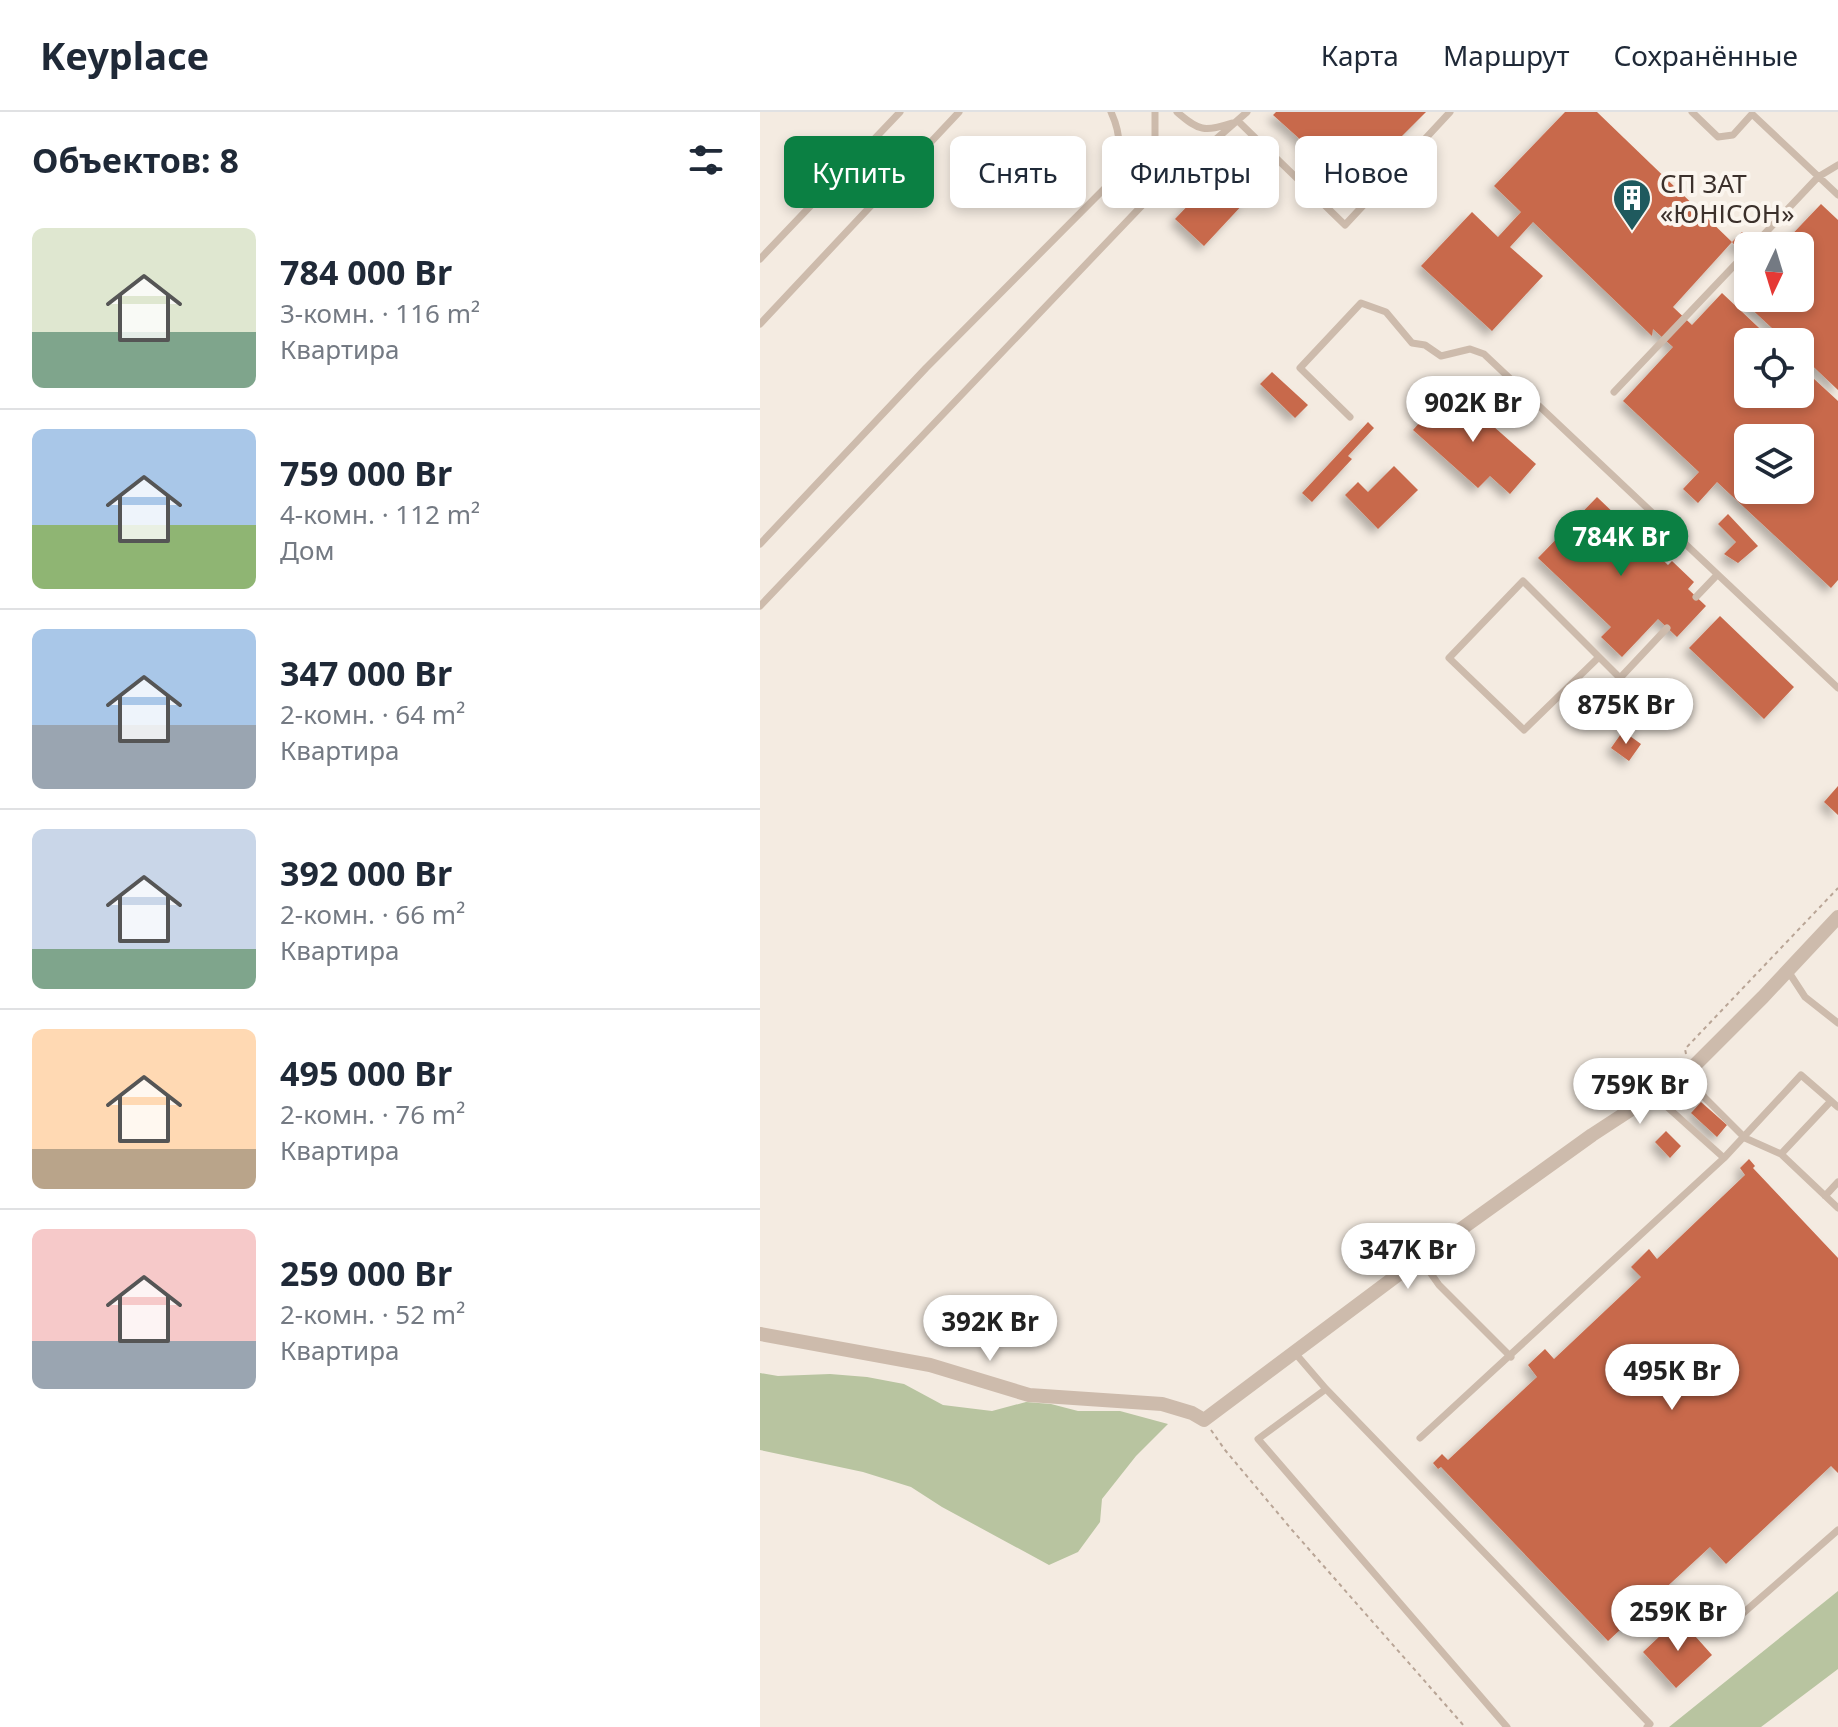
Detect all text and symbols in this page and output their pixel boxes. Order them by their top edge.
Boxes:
text: Keyplace [40,29,209,81]
text: Карта [1321,36,1399,74]
text: Маршрут [1443,36,1569,74]
text: Сохранённые [1613,36,1798,74]
chip: Купить [784,136,934,208]
chip: Снять [950,136,1086,208]
chip: Фильтры [1102,136,1279,208]
chip: Новое [1295,136,1437,208]
text: Объектов: 8 [32,137,239,183]
icon: filters [684,138,728,182]
place label: СП ЗАТ «ЮНІСОН» [1660,165,1794,231]
building icon: СП ЗАТ «ЮНІСОН» [1611,177,1653,232]
north arrow [1734,232,1814,312]
map controls [1734,232,1814,504]
text: 784 000 Br [280,249,452,295]
icon: home [96,260,192,356]
text: 3-комн. · 116 m² [280,295,480,331]
button: locate [1734,328,1814,408]
text: Квартира [280,331,399,367]
pin: 902K Br [1399,376,1547,444]
text: 902K Br [1424,384,1522,420]
button: layers [1734,424,1814,504]
text: 759 000 Br [280,450,452,496]
icon: home [96,461,192,557]
text: 4-комн. · 112 m² [280,496,480,532]
pin: 784K Br [1547,510,1695,578]
text: 784K Br [1572,518,1670,554]
text: Дом [280,532,334,568]
text: 347 000 Br [280,650,452,696]
icon: home [96,661,192,757]
pin: 875K Br [1552,678,1700,746]
text: 875K Br [1577,686,1675,722]
text: 2-комн. · 64 m² [280,696,465,732]
text: Квартира [280,732,399,768]
text: 392 000 Br [280,850,452,896]
icon: home [96,861,192,957]
text: 2-комн. · 66 m² [280,896,465,932]
text: Квартира [280,932,399,968]
text: 495 000 Br [280,1050,452,1096]
pin: 759K Br [1566,1058,1714,1126]
icon: home [96,1061,192,1157]
text: 759K Br [1591,1066,1689,1102]
text: 2-комн. · 76 m² [280,1096,465,1132]
text: Квартира [280,1132,399,1168]
pin: 347K Br [1334,1223,1482,1291]
text: 347K Br [1359,1231,1457,1267]
text: 259 000 Br [280,1250,452,1296]
icon: home [96,1261,192,1357]
pin: 392K Br [916,1295,1064,1363]
text: 2-комн. · 52 m² [280,1296,465,1332]
text: 392K Br [941,1303,1039,1339]
text: Квартира [280,1332,399,1368]
pin: 495K Br [1598,1344,1746,1412]
text: 495K Br [1623,1352,1721,1388]
pin: 259K Br [1604,1585,1752,1653]
text: 259K Br [1629,1593,1727,1629]

